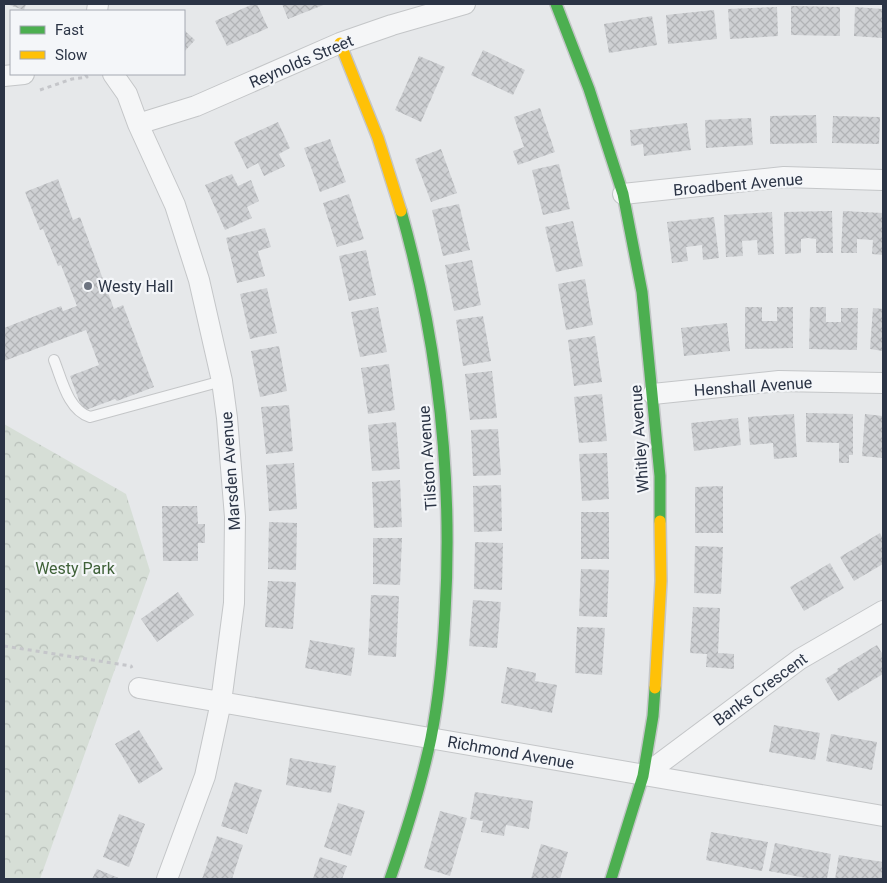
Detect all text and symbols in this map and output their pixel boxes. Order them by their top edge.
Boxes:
legend [10,10,185,75]
text: Fast [55,21,84,39]
street label: Reynolds Street [246,31,356,92]
text: Slow [55,46,87,64]
street label: Broadbent Avenue [673,169,804,200]
place label: Westy Hall [98,277,173,296]
marker: Westy Hall [82,280,94,292]
street label: Henshall Avenue [693,373,813,400]
street label: Whitley Avenue [626,384,653,494]
street label: Tilston Avenue [414,405,441,511]
street label: Marsden Avenue [217,411,244,531]
park label: Westy Park [35,559,116,578]
street label: Banks Crescent [710,649,811,730]
street label: Richmond Avenue [446,732,576,773]

